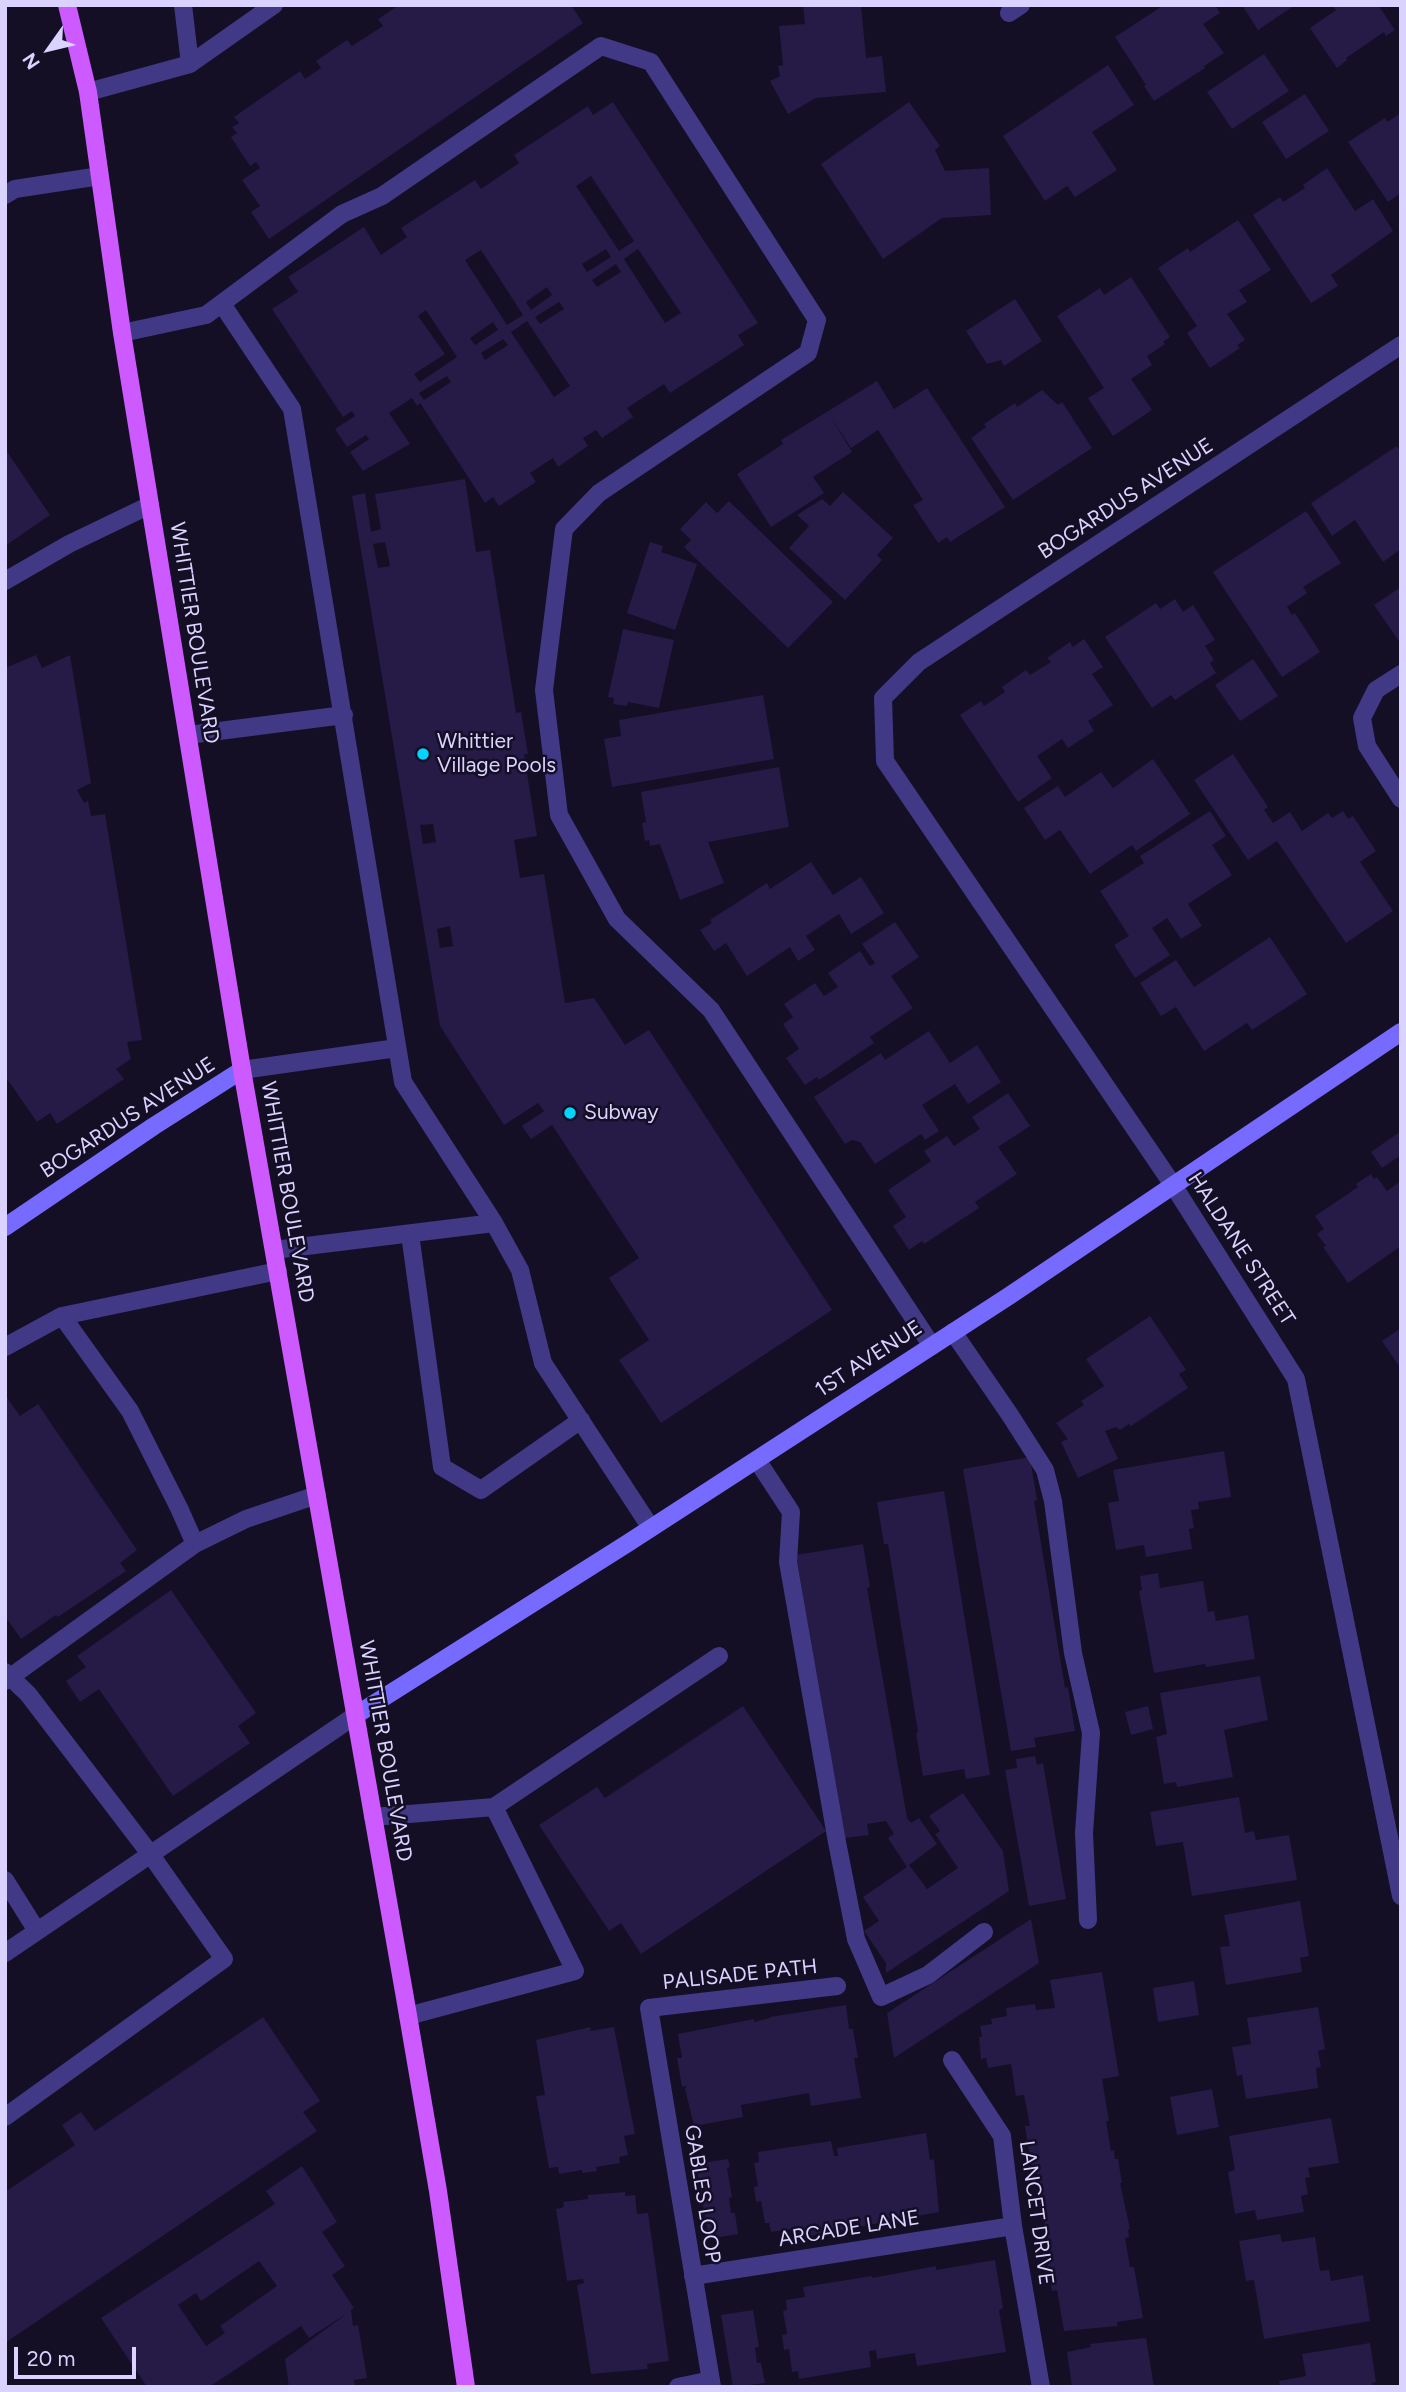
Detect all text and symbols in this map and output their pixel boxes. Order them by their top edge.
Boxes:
north arrow [14,14,84,84]
text: N [18,49,45,74]
street label: BOGARDUS AVENUE [1034,433,1218,565]
street label: WHITTIER BOULEVARD [164,520,224,746]
place label: Whittier Village Pools [437,729,556,779]
marker: Whittier Village Pools [415,746,431,762]
street label: BOGARDUS AVENUE [36,1052,220,1184]
street label: WHITTIER BOULEVARD [255,1079,319,1305]
place label: Subway [584,1100,658,1126]
marker: Subway [562,1105,578,1121]
street label: HALDANE STREET [1182,1168,1300,1330]
street label: 1ST AVENUE [811,1315,927,1403]
street label: WHITTIER BOULEVARD [353,1638,417,1864]
street label: PALISADE PATH [661,1954,819,1996]
street label: GABLES LOOP [679,2123,725,2265]
street label: LANCET DRIVE [1013,2139,1059,2287]
street label: ARCADE LANE [777,2205,921,2253]
scale bar [18,2332,140,2376]
text: 20 m [27,2346,75,2371]

